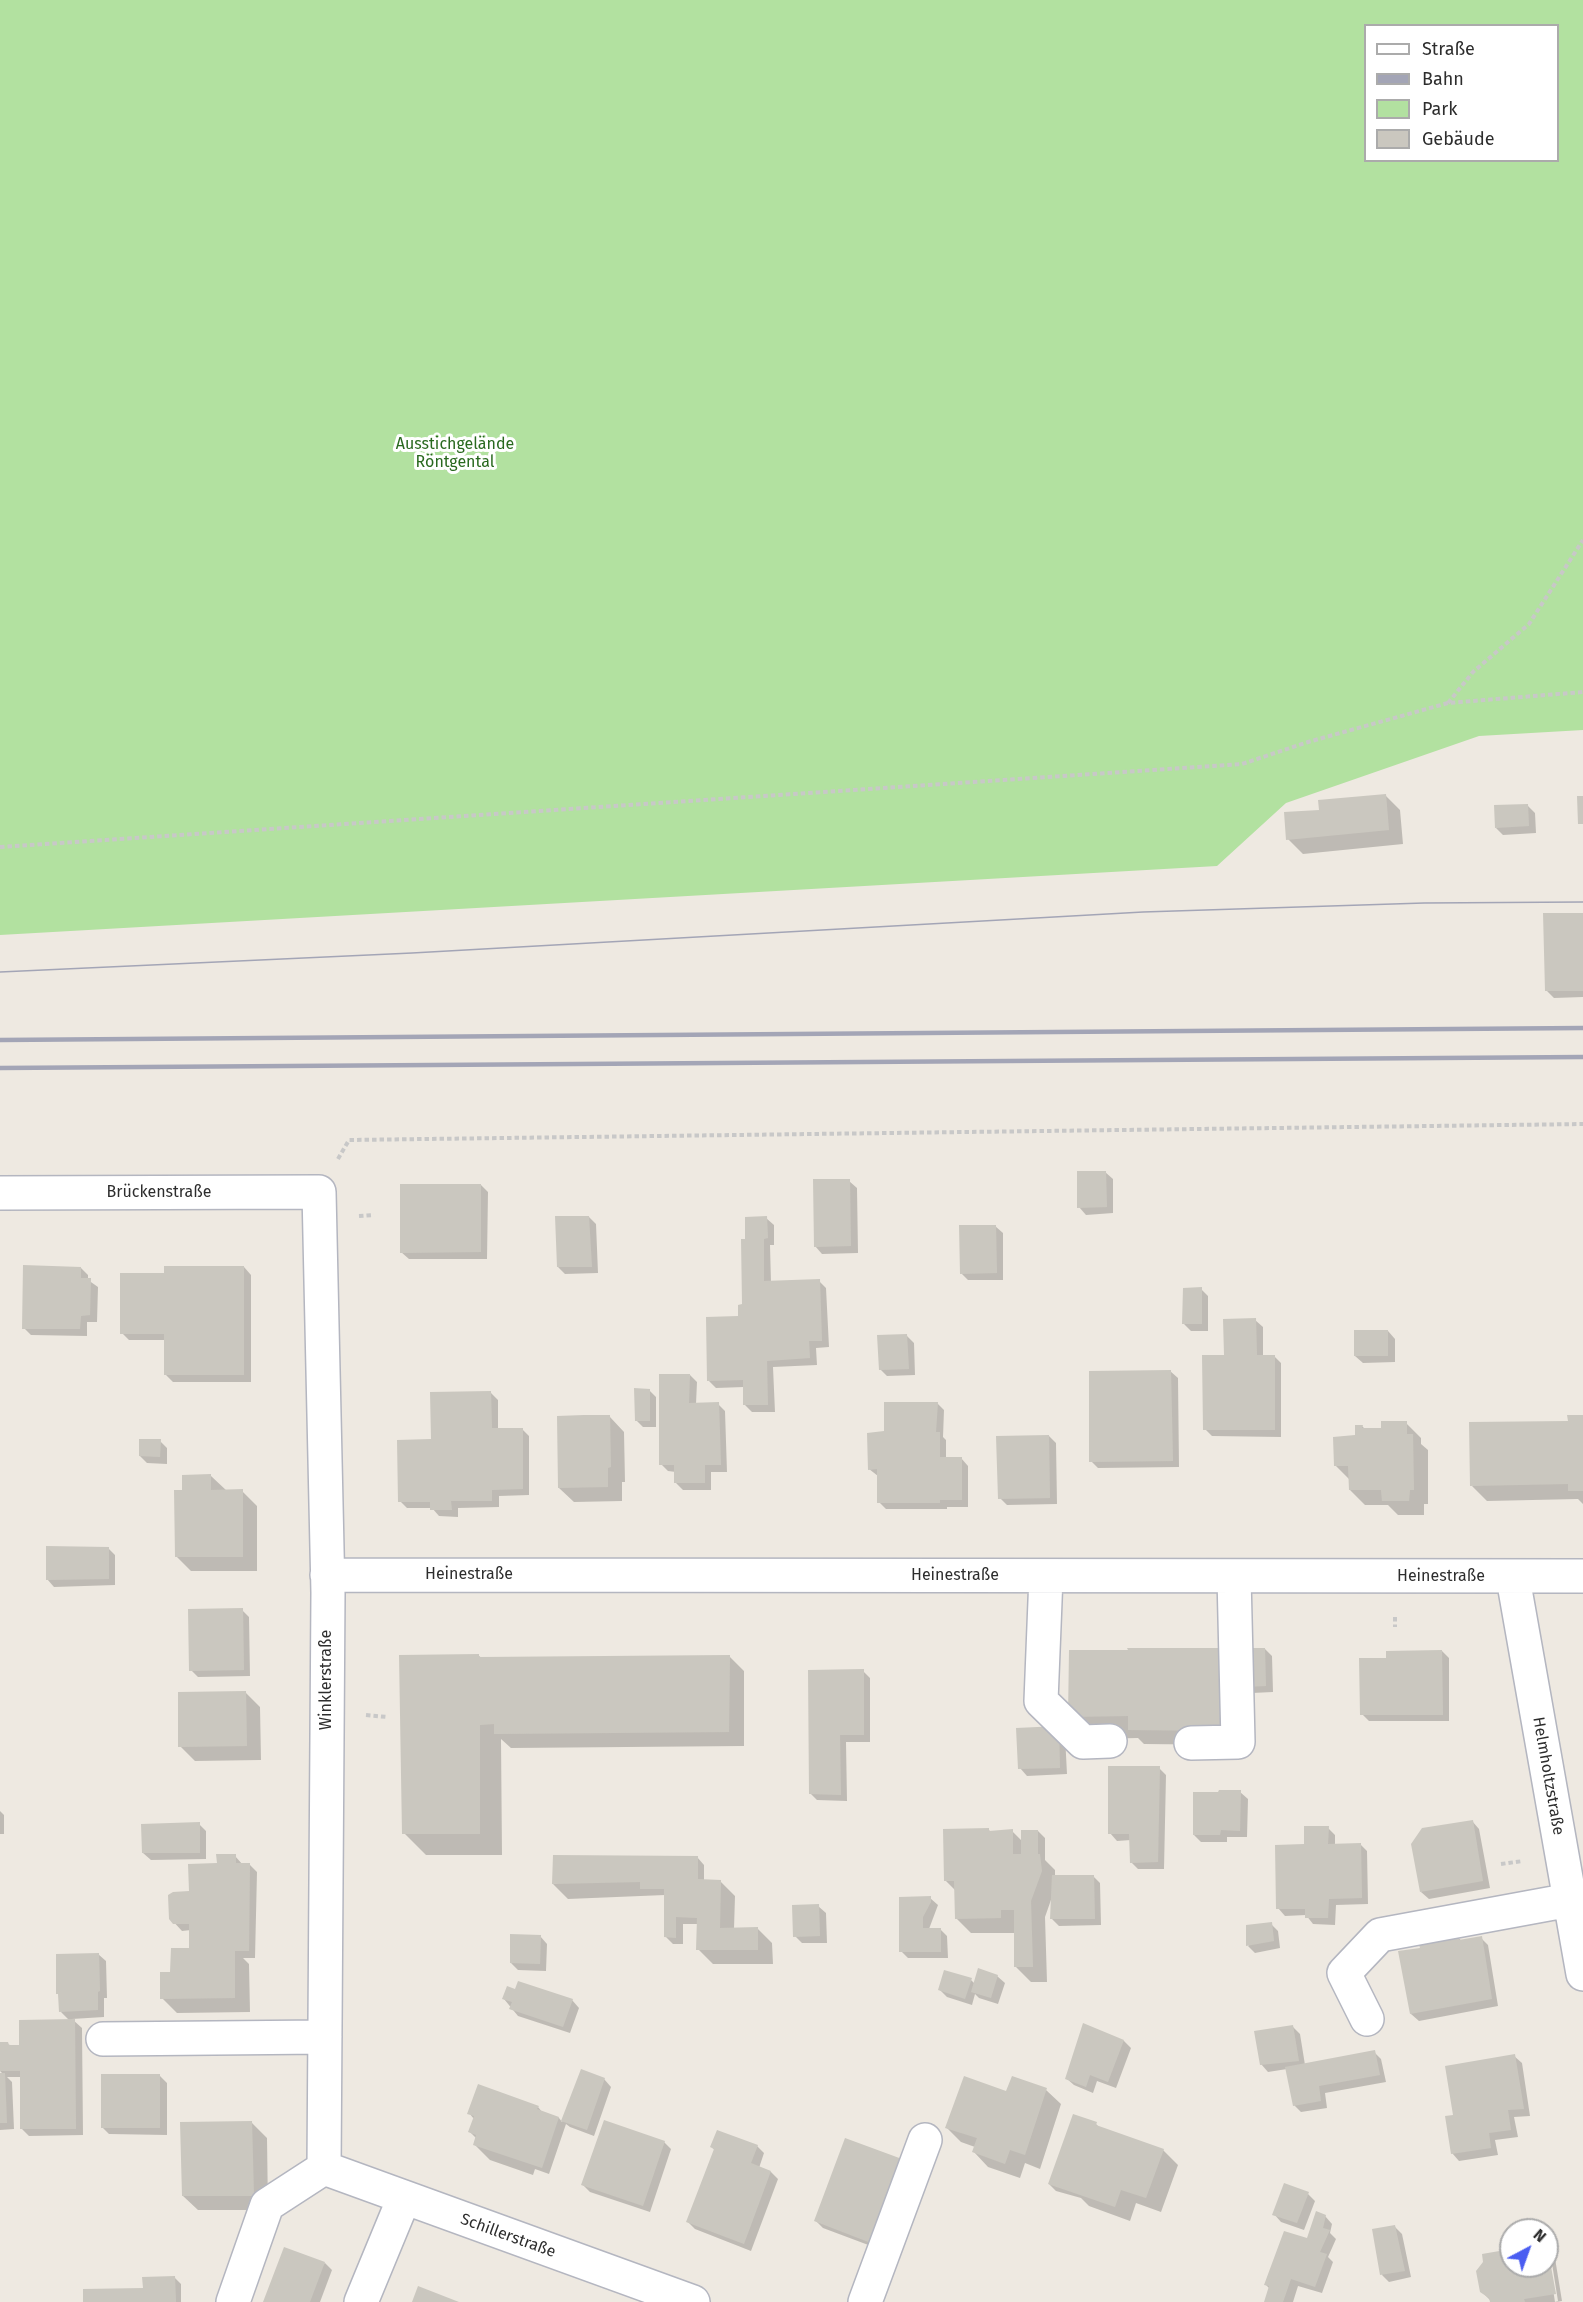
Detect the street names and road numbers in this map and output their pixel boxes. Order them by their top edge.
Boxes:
street label: Brückenstraße [107,1183,211,1203]
street label: Heinestraße [425,1565,513,1585]
street label: Heinestraße [911,1566,999,1586]
street label: Heinestraße [1397,1567,1485,1587]
street label: Winklerstraße [317,1630,337,1730]
street label: Helmholtzstraße [1528,1715,1568,1837]
street label: Schillerstraße [458,2210,558,2262]

